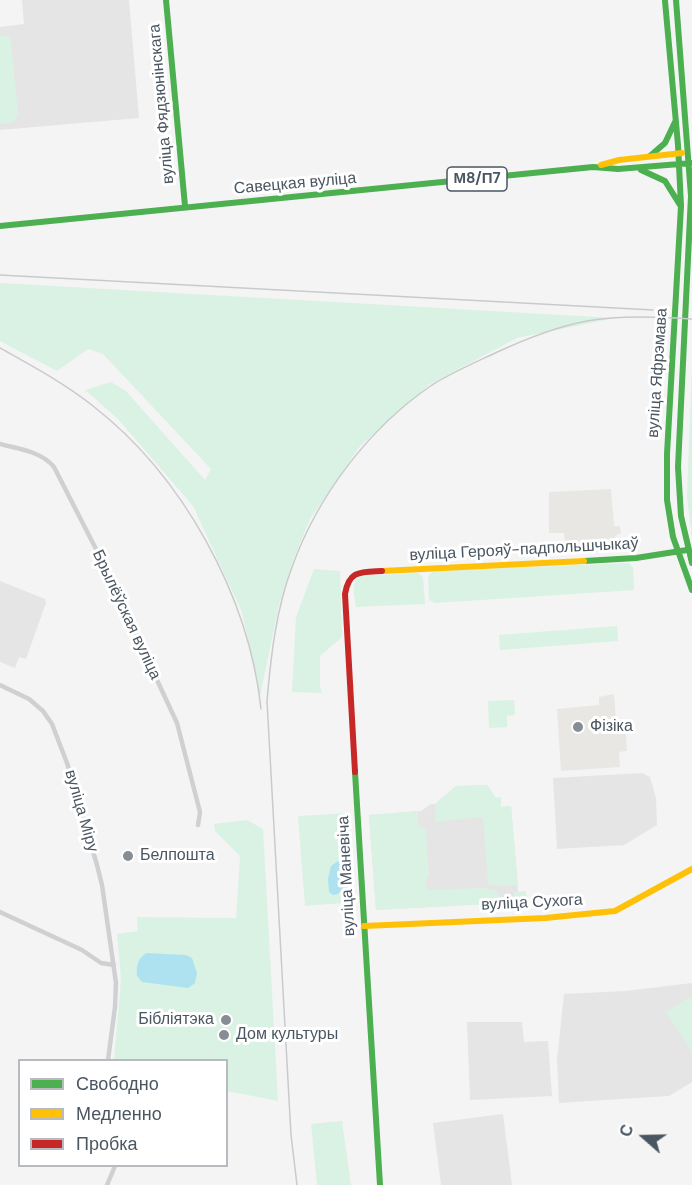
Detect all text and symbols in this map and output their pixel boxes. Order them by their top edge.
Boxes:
street label: вуліца Фядзюнінскага [145,23,179,185]
road number: М8/П7 [447,167,507,191]
street label: Савецкая вуліца [233,169,357,199]
street label: вуліца Яфрэмава [644,308,672,438]
street label: вуліца Герояў-падпольшчыкаў [409,534,639,566]
street label: Брылёўская вуліца [87,547,165,683]
place label: Фізіка [590,717,633,737]
marker: Фізіка [571,720,585,734]
street label: вуліца Міру [60,768,102,854]
street label: вуліца Маневіча [334,815,360,937]
place label: Белпошта [140,846,215,866]
marker: Белпошта [121,849,135,863]
street label: вуліца Сухога [481,891,583,915]
place label: Бібліятэка [138,1010,214,1030]
marker: Бібліятэка [219,1013,233,1027]
place label: Дом культуры [236,1025,338,1045]
marker: Дом культуры [217,1028,231,1042]
legend [18,1059,228,1167]
text: Свободно [76,1072,159,1096]
text: Медленно [76,1102,162,1126]
north arrow [614,1107,674,1167]
text: С [615,1122,638,1140]
text: Пробка [76,1132,138,1156]

